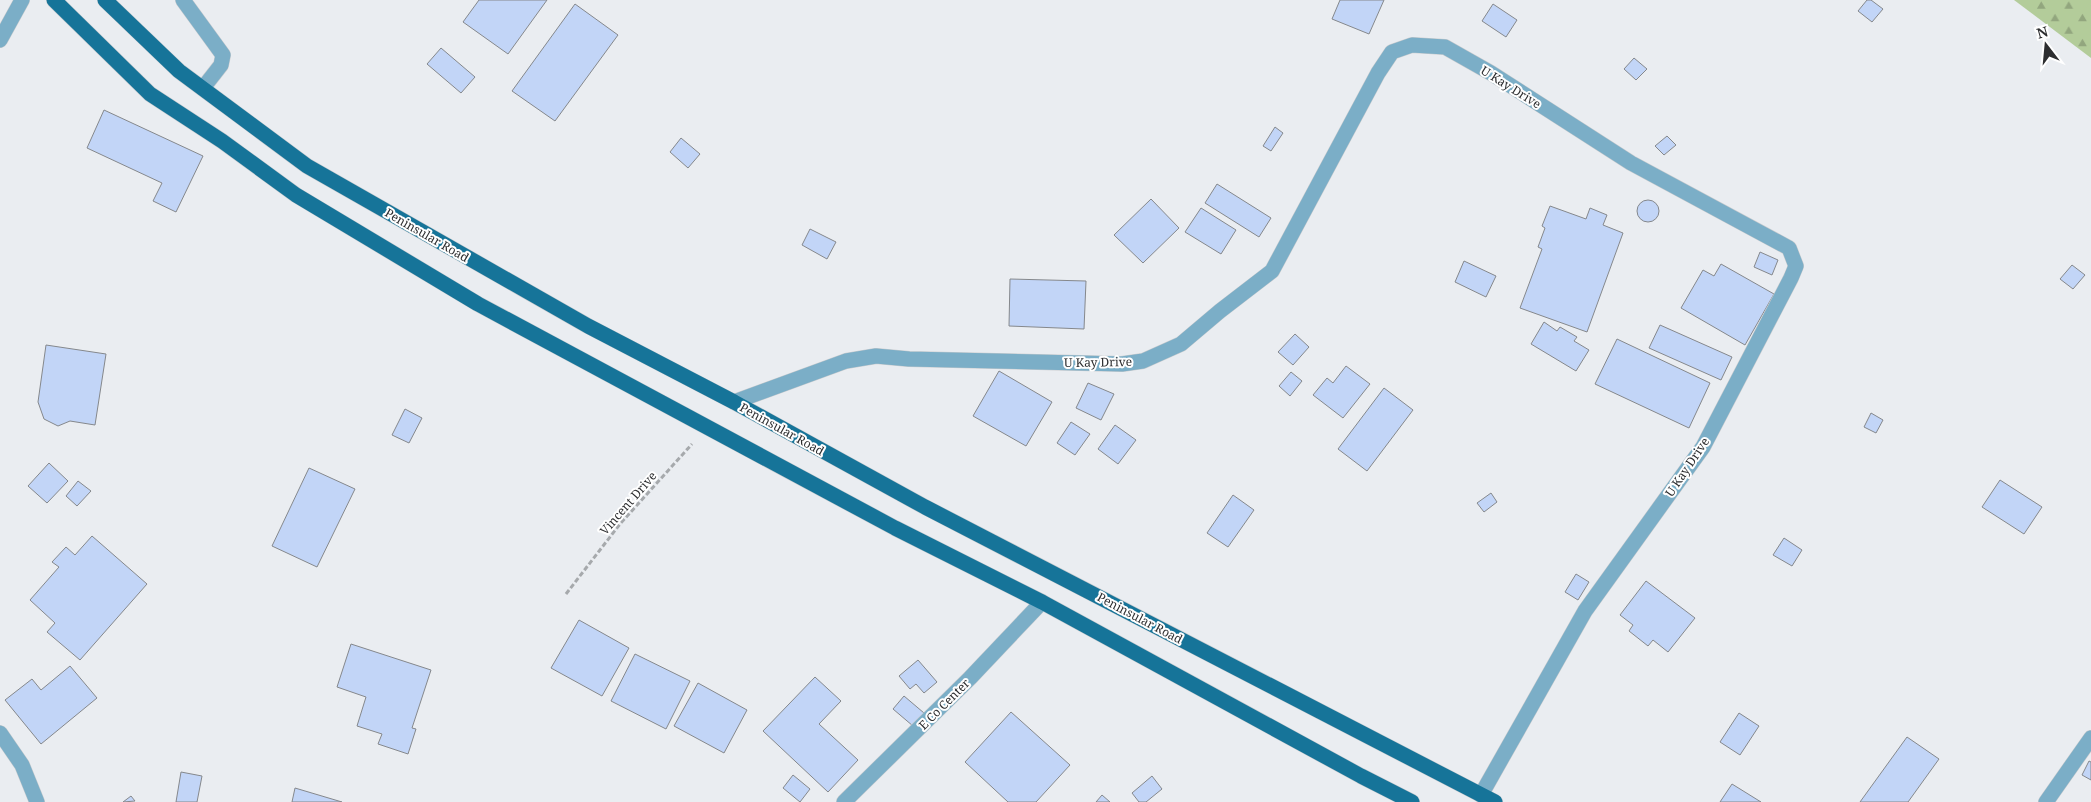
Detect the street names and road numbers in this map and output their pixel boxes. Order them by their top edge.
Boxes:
street label: U Kay Drive [1478,62,1544,112]
street label: Peninsular Road [382,204,473,266]
street label: U Kay Drive [1064,353,1132,371]
street label: Peninsular Road [737,399,828,460]
street label: U Kay Drive [1661,434,1713,500]
street label: Vincent Drive [596,468,660,538]
street label: Peninsular Road [1094,588,1186,648]
street label: E Co Center [915,674,974,733]

